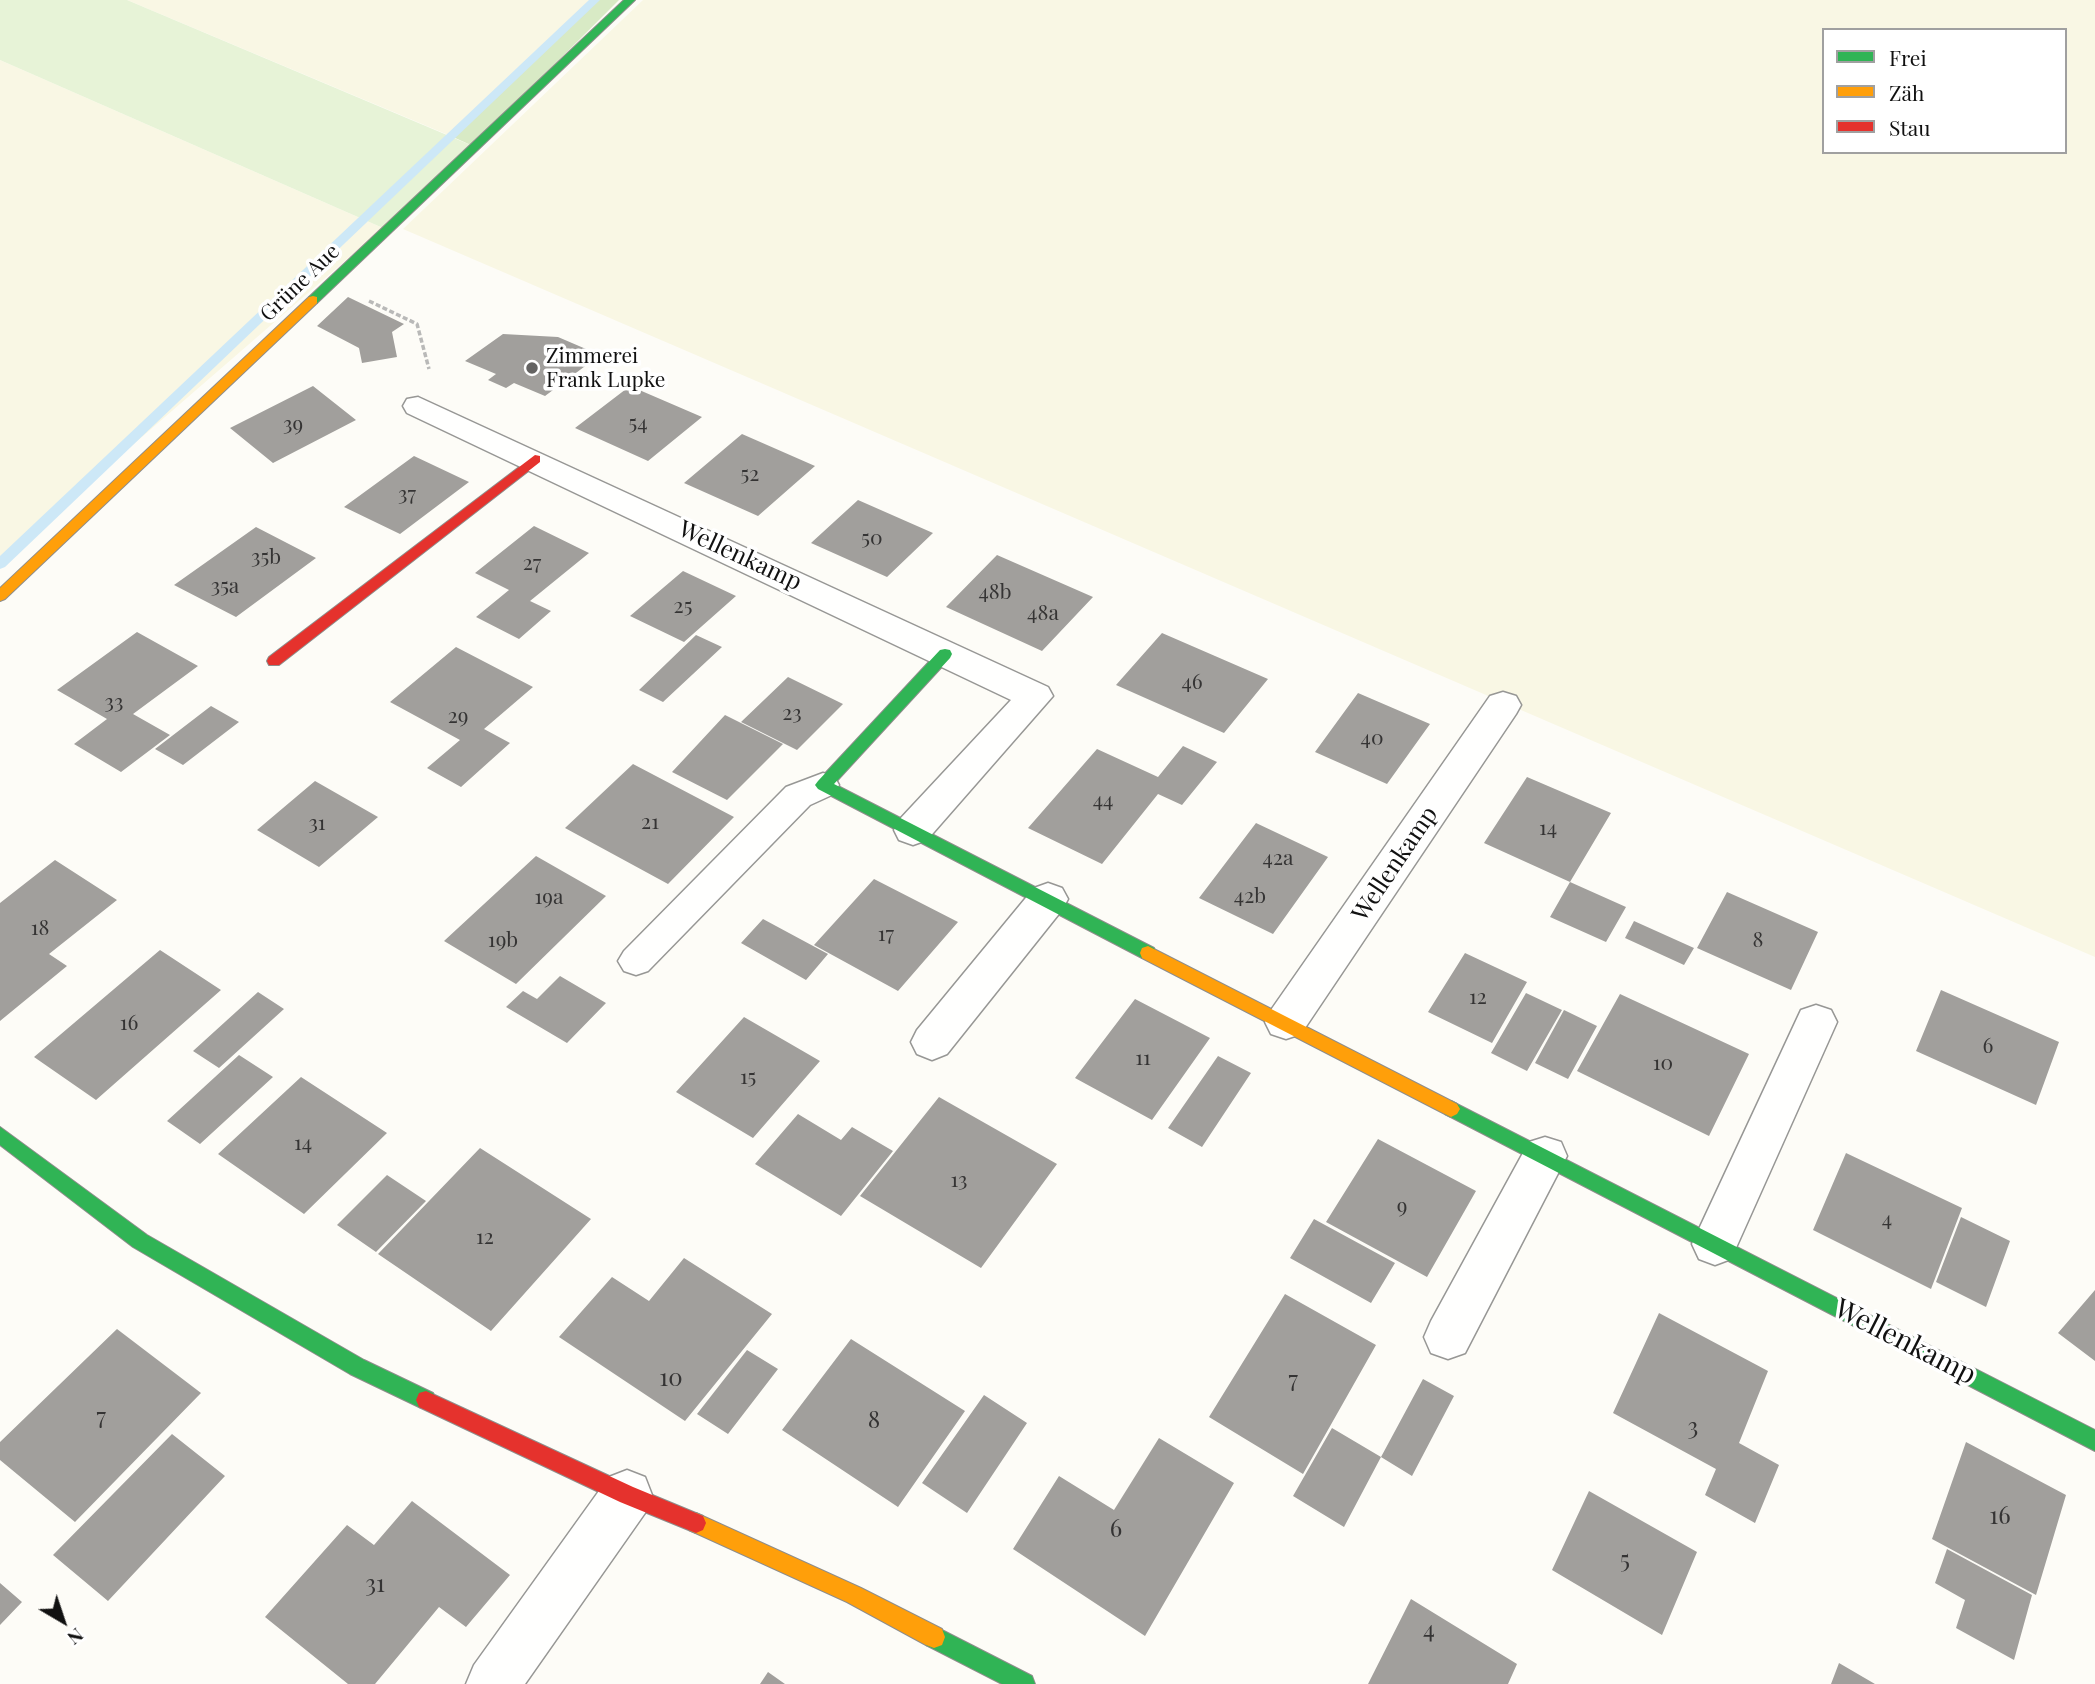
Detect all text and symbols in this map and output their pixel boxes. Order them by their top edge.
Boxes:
legend [1822,28,2067,154]
text: Frei [1889,43,1927,71]
text: Zäh [1889,78,1924,106]
text: Stau [1889,113,1930,141]
street label: Grüne Aue [255,239,345,327]
place label: Zimmerei Frank Lupke [546,343,665,393]
marker: Zimmerei Frank Lupke [524,360,540,376]
house number: 54 [628,410,648,436]
house number: 39 [283,411,303,437]
house number: 52 [741,461,759,487]
house number: 37 [398,481,416,507]
street label: Wellenkamp [674,515,806,597]
house number: 50 [861,525,883,551]
house number: 35b [251,544,281,570]
house number: 27 [523,550,541,576]
house number: 35a [211,573,239,599]
house number: 48b [978,579,1012,605]
house number: 25 [674,593,692,619]
house number: 48a [1027,600,1059,626]
house number: 46 [1181,669,1203,695]
house number: 33 [105,689,123,715]
house number: 23 [782,700,802,726]
house number: 29 [448,703,468,729]
house number: 40 [1361,725,1383,751]
house number: 44 [1093,787,1113,813]
street label: Wellenkamp [1346,801,1444,927]
house number: 21 [641,809,659,835]
house number: 31 [308,810,326,836]
house number: 14 [1539,815,1557,841]
house number: 42a [1263,845,1293,871]
house number: 42b [1234,883,1266,909]
house number: 19a [535,884,563,910]
house number: 18 [31,915,49,941]
house number: 17 [878,921,894,947]
house number: 19b [488,927,518,953]
house number: 8 [1753,927,1763,953]
house number: 12 [1469,984,1487,1010]
house number: 16 [120,1010,138,1036]
house number: 6 [1983,1033,1993,1059]
house number: 11 [1135,1045,1151,1071]
house number: 10 [1653,1050,1673,1076]
house number: 15 [740,1064,756,1090]
house number: 14 [294,1130,312,1156]
house number: 13 [951,1167,967,1193]
house number: 9 [1397,1193,1407,1219]
house number: 4 [1882,1206,1892,1232]
house number: 12 [476,1224,494,1250]
street label: Wellenkamp [1829,1292,1981,1392]
house number: 10 [659,1365,683,1393]
house number: 7 [1288,1367,1298,1395]
house number: 7 [96,1404,106,1432]
house number: 8 [868,1407,880,1435]
house number: 3 [1688,1414,1698,1442]
house number: 16 [1989,1503,2011,1531]
house number: 6 [1110,1516,1122,1544]
house number: 5 [1620,1547,1630,1575]
house number: 31 [365,1571,385,1599]
north arrow [28,1586,98,1656]
house number: 4 [1423,1617,1435,1645]
text: N [63,1623,90,1652]

